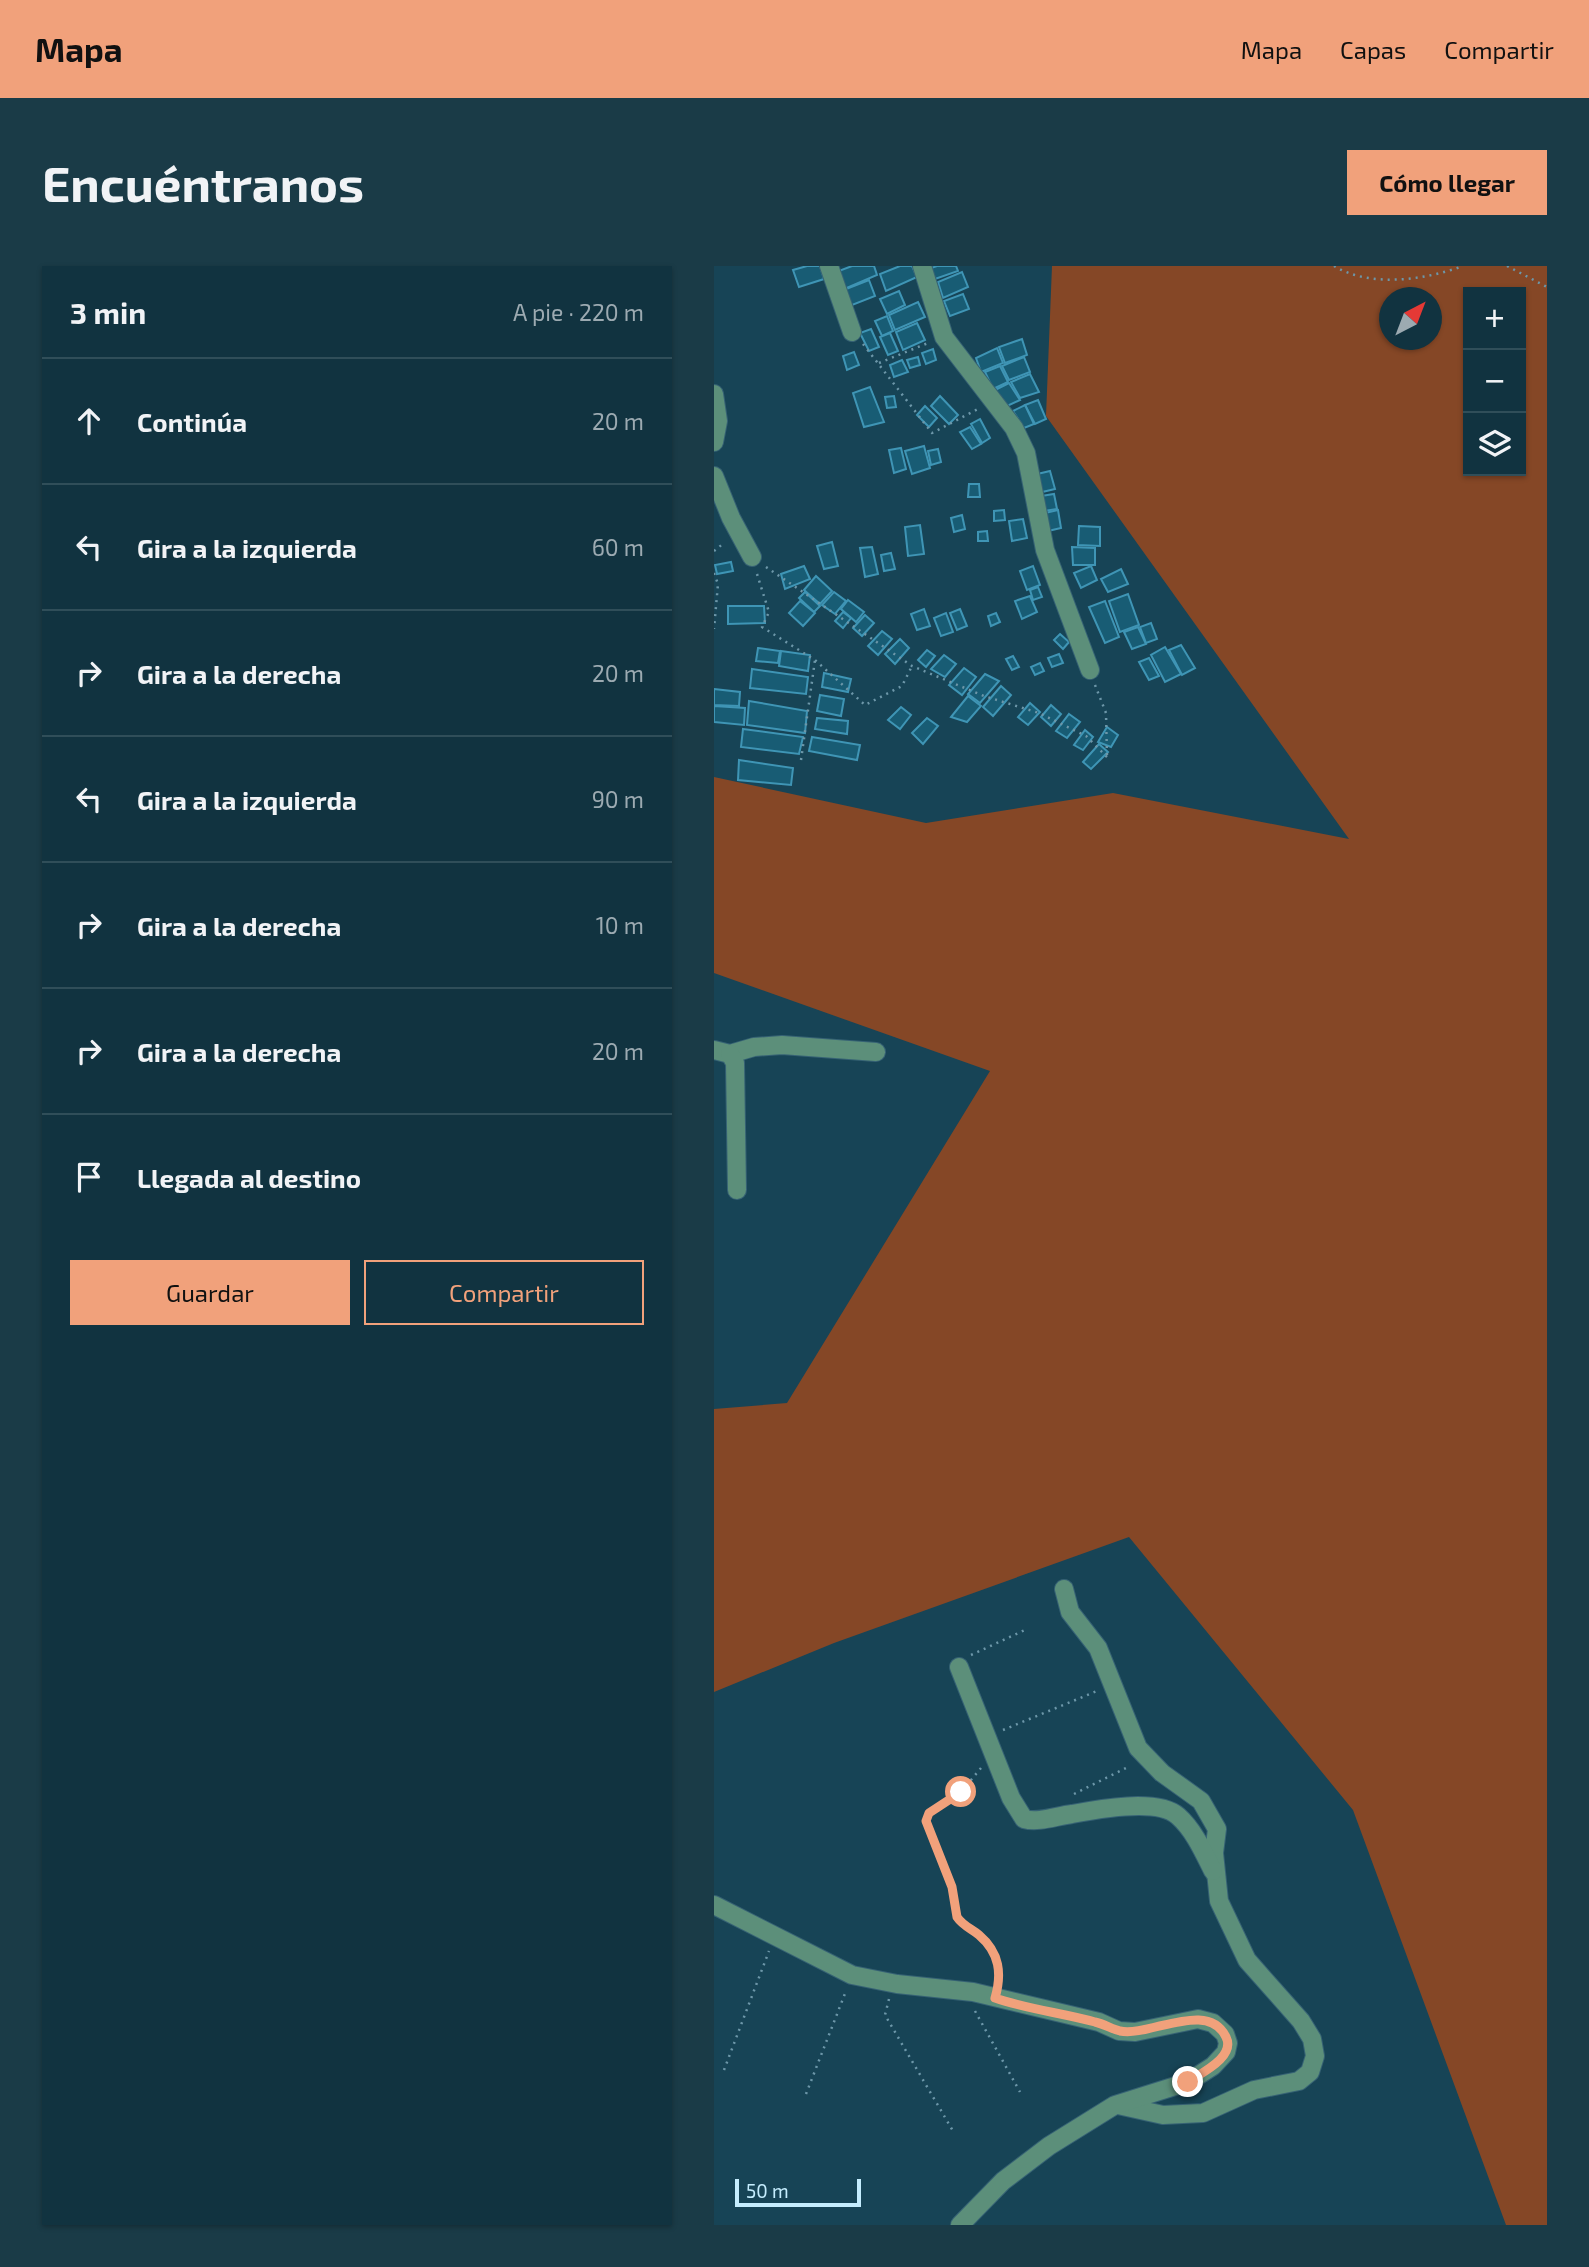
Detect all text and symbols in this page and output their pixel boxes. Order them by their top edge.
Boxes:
text: Mapa [35,29,123,69]
text: Mapa [1241,35,1302,64]
text: Capas [1340,35,1406,64]
text: Compartir [1444,35,1554,64]
button: Cómo llegar [1347,150,1547,215]
text: Encuéntranos [42,153,364,212]
north arrow [1379,287,1442,350]
map controls [1463,287,1526,476]
button: + [1463,287,1526,350]
text: 3 min [70,294,146,330]
text: A pie · 220 m [513,298,644,326]
button: − [1463,350,1526,413]
icon: ahead [70,402,108,440]
text: Continúa [137,406,247,437]
text: 20 m [592,407,644,435]
button: layers [1463,413,1526,476]
icon: left [70,528,108,566]
text: Gira a la izquierda [137,532,357,563]
text: 60 m [592,533,644,561]
icon: right [70,654,108,692]
text: Gira a la derecha [137,658,341,689]
text: 20 m [592,659,644,687]
icon: left [70,780,108,818]
text: Gira a la izquierda [137,784,357,815]
text: 90 m [592,785,644,813]
icon: right [70,906,108,944]
text: Gira a la derecha [137,910,341,941]
text: 10 m [596,911,644,939]
icon: right [70,1032,108,1070]
text: Gira a la derecha [137,1036,341,1067]
text: 20 m [592,1037,644,1065]
icon: arrive [70,1158,108,1196]
text: Llegada al destino [137,1162,361,1193]
button: Guardar [70,1260,350,1325]
button: Compartir [364,1260,644,1325]
route start [945,1776,976,1807]
route end [1172,2066,1203,2097]
scale bar [735,2176,861,2208]
text: 50 m [746,2179,789,2202]

